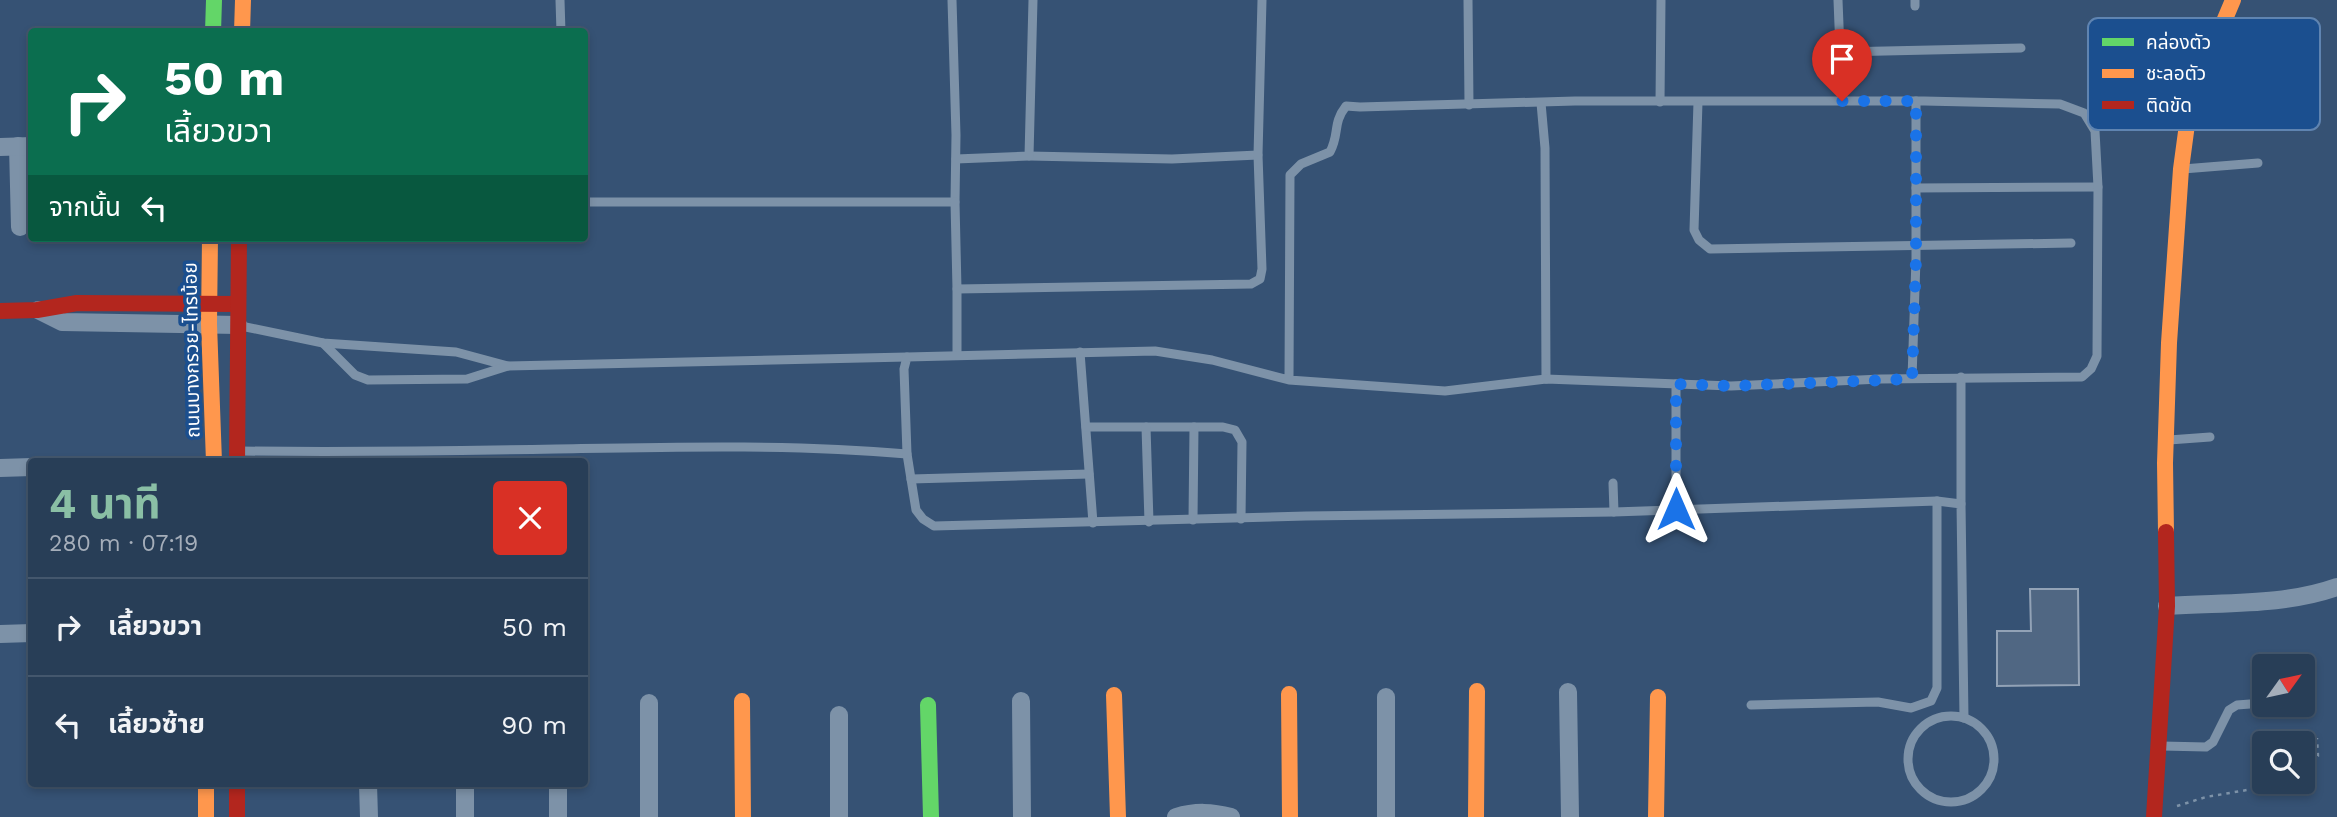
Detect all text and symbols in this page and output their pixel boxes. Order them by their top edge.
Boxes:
legend [2088,18,2320,130]
pin [1812,29,1872,101]
text: คล่องตัว [2146,31,2211,54]
icon: arrive [1823,40,1861,78]
text: 50 m [164,49,284,107]
icon: right [49,56,140,147]
text: ชะลอตัว [2146,62,2206,85]
text: ติดขัด [2146,94,2192,117]
text: เลี้ยวขวา [164,112,272,150]
icon: left [135,189,173,227]
text: จากนั้น [49,192,121,222]
street label: ถนนบางกรวย-ไทรน้อย [178,262,205,438]
position arrow [1639,472,1713,546]
text: 4 นาที [49,479,161,528]
button: close [493,481,567,555]
text: 280 m · 07:19 [49,530,198,557]
icon: right [49,608,87,646]
text: เลี้ยวขวา [108,611,202,641]
text: 50 m [502,612,567,642]
north arrow [2252,654,2315,718]
map controls [2252,654,2315,794]
icon: left [49,706,87,744]
text: เลี้ยวซ้าย [108,709,205,739]
text: 90 m [501,710,567,740]
button: search [2252,731,2315,794]

